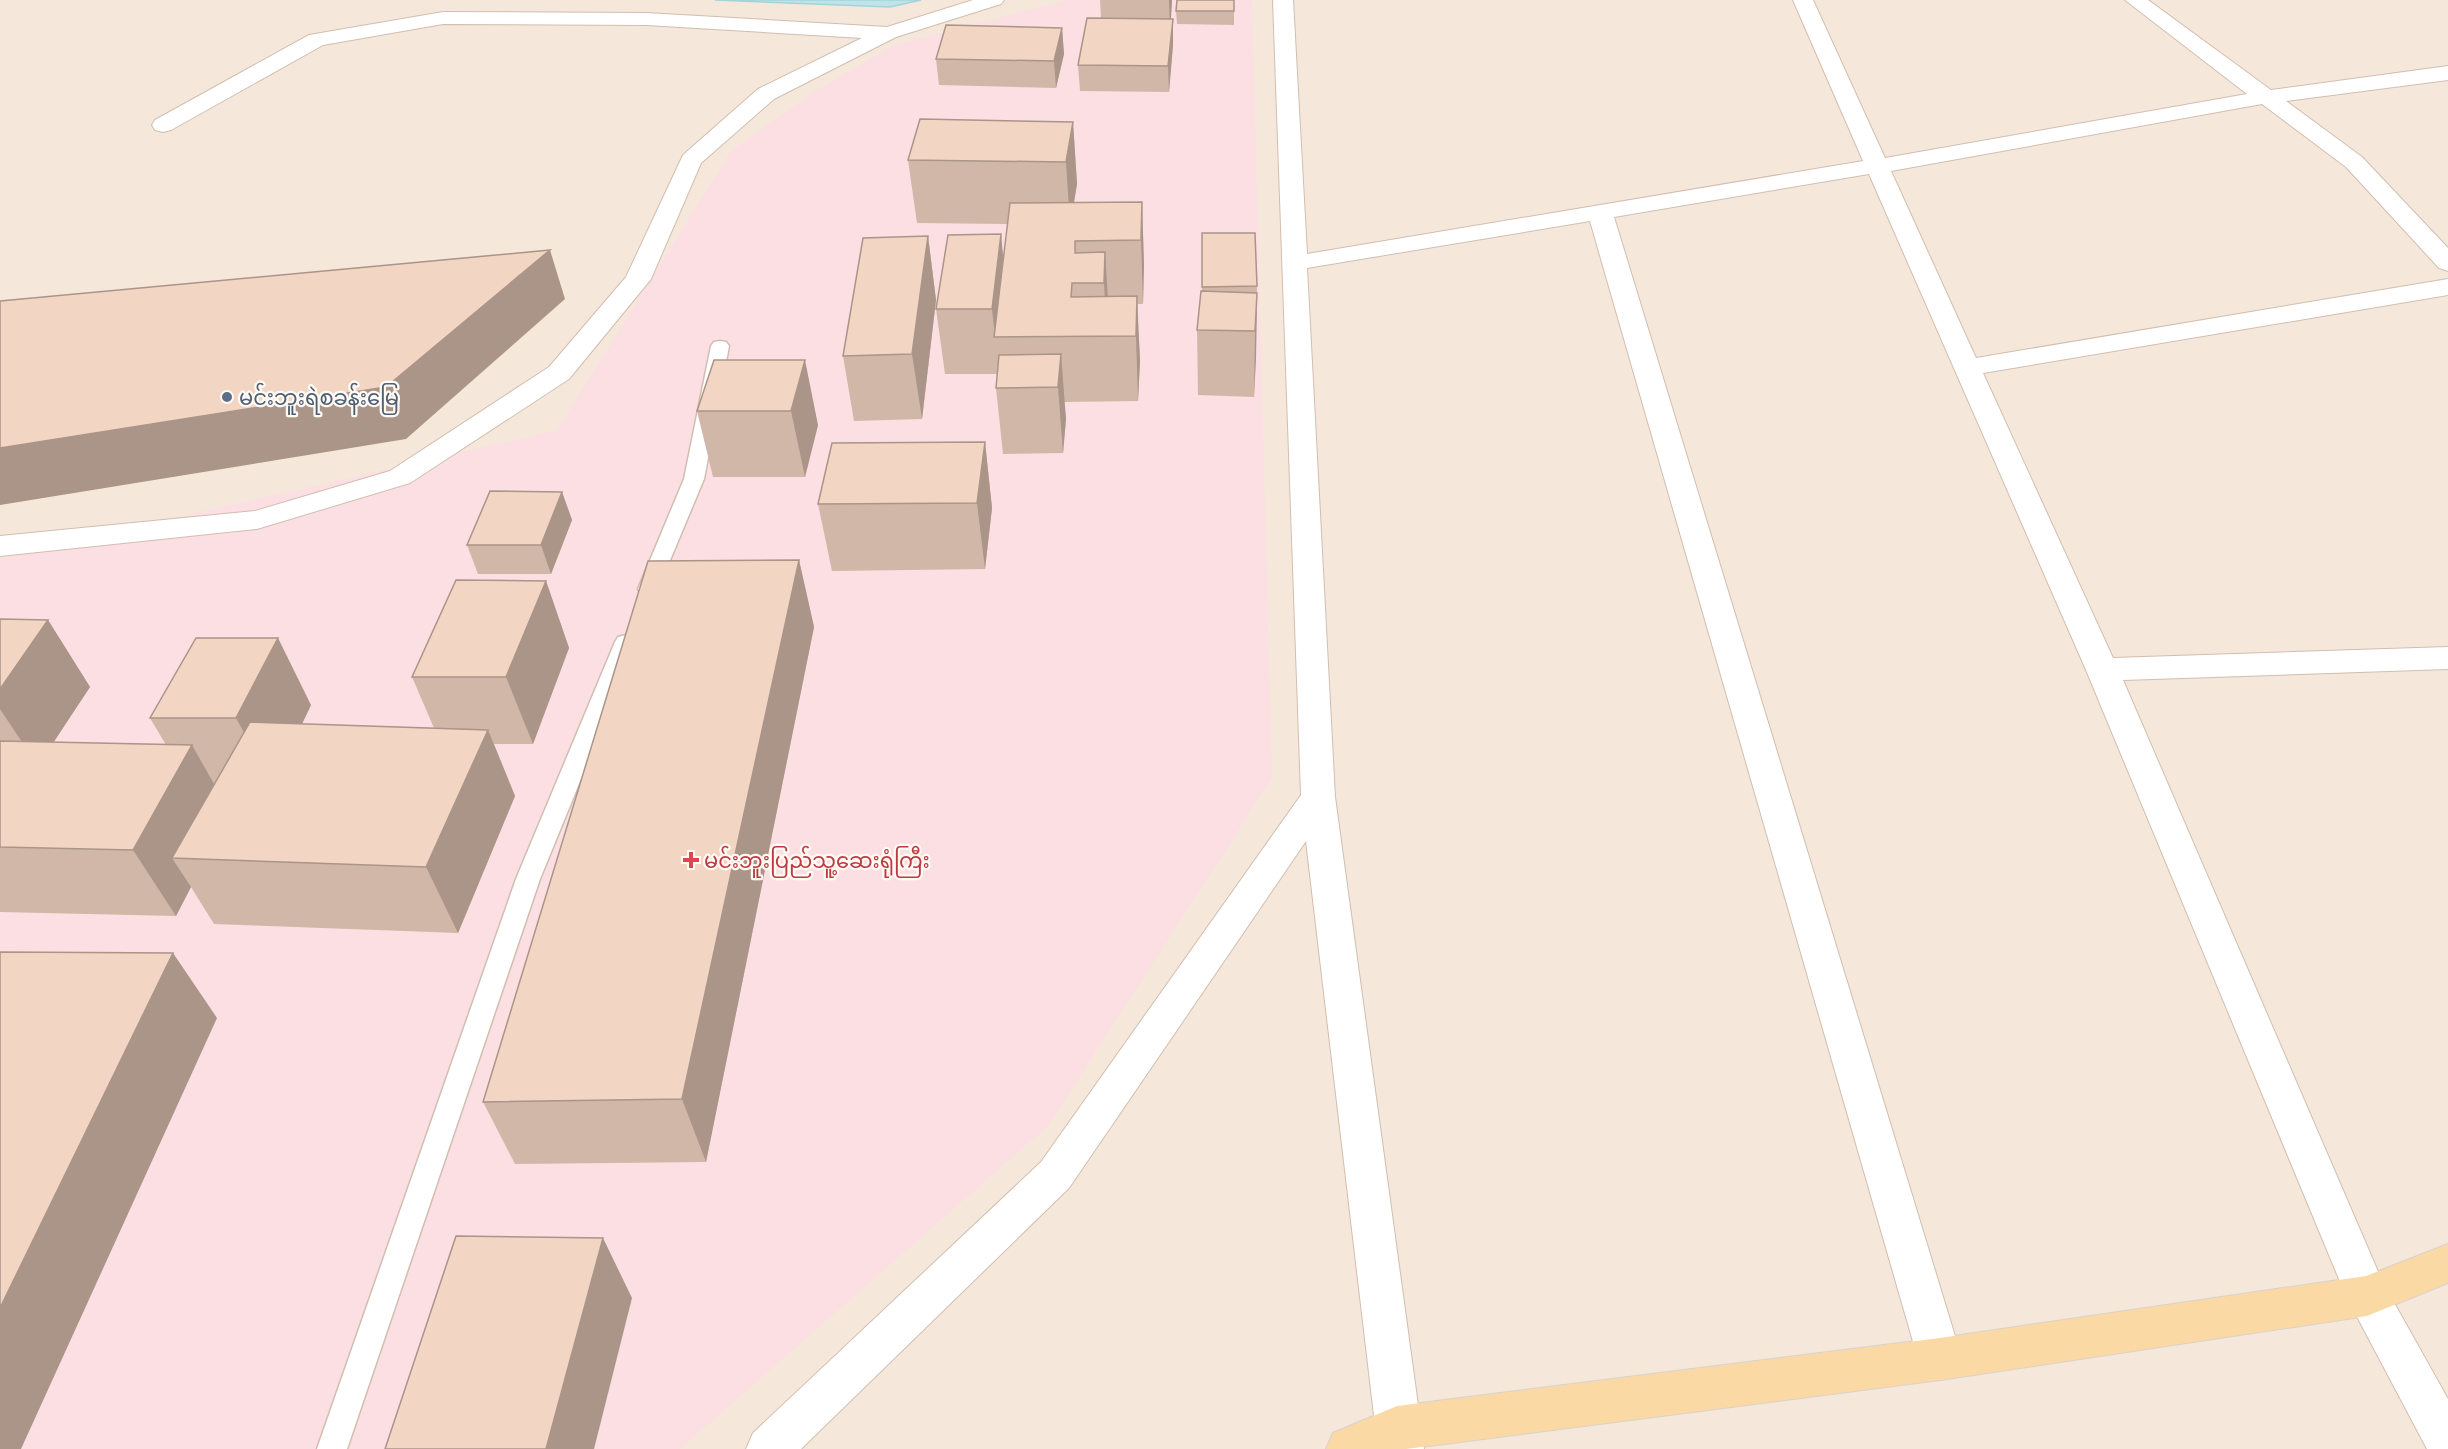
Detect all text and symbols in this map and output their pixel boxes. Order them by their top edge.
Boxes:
place label: မင်းဘူးရဲစခန်းမြေ [239,382,399,415]
marker: မင်းဘူးရဲစခန်းမြေ [220,390,234,404]
place label: မင်းဘူးပြည်သူ့ဆေးရုံကြီး [704,845,930,878]
marker: မင်းဘူးပြည်သူ့ဆေးရုံကြီး [682,851,700,869]

